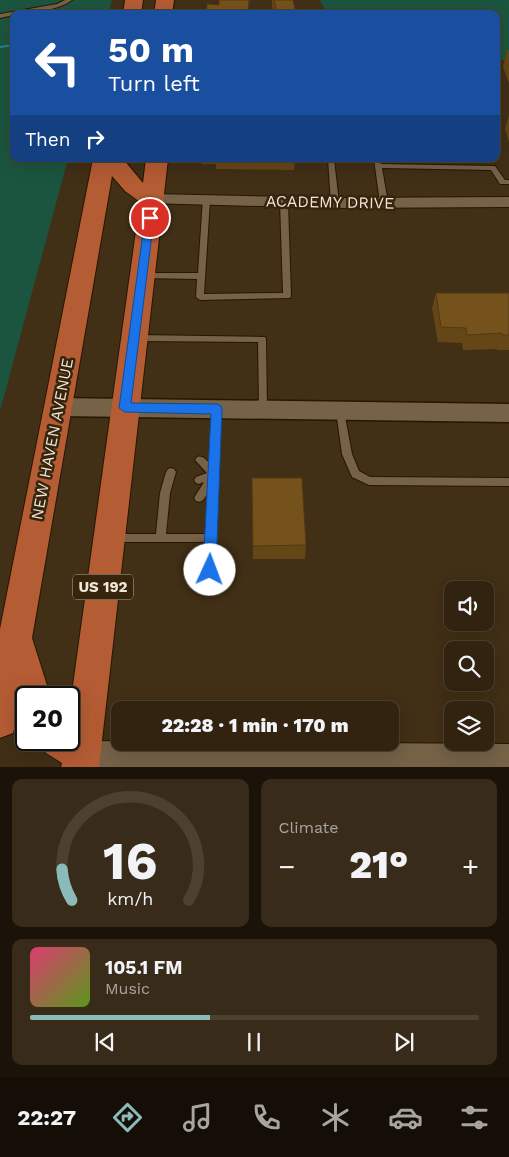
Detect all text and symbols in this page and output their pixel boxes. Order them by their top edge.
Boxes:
text: 50 m [108,29,194,71]
icon: left [25,30,90,95]
text: Turn left [108,71,200,96]
icon: right [81,125,109,153]
text: Then [25,128,71,151]
street label: ACADEMY DRIVE [266,191,394,213]
pin [129,197,171,239]
icon: arrive [136,204,164,232]
street label: NEW HAVEN AVENUE [27,357,77,521]
position arrow [183,543,235,595]
road number: US 192 [73,574,133,600]
map controls [444,581,494,751]
button: sound [444,581,494,631]
button: search [444,641,494,691]
speed limit sign: 20 [15,686,80,751]
button: layers [444,701,494,751]
text: 22:28 · 1 min · 170 m [161,714,349,737]
text: Climate [279,818,339,837]
text: 16 [103,831,157,892]
text: 21° [349,843,408,887]
text: − [279,850,295,883]
text: + [462,850,479,883]
text: km/h [107,888,153,909]
text: 105.1 FM [105,956,183,979]
text: Music [105,979,150,998]
icon: previous [91,1028,119,1056]
icon: pause [240,1028,268,1056]
icon: next [390,1028,418,1056]
icon: directions [110,1100,145,1135]
icon: music [180,1100,215,1135]
icon: phone [249,1100,284,1135]
icon: climate [318,1100,353,1135]
icon: car [388,1100,423,1135]
icon: filters [457,1100,492,1135]
text: 22:27 [17,1105,76,1130]

